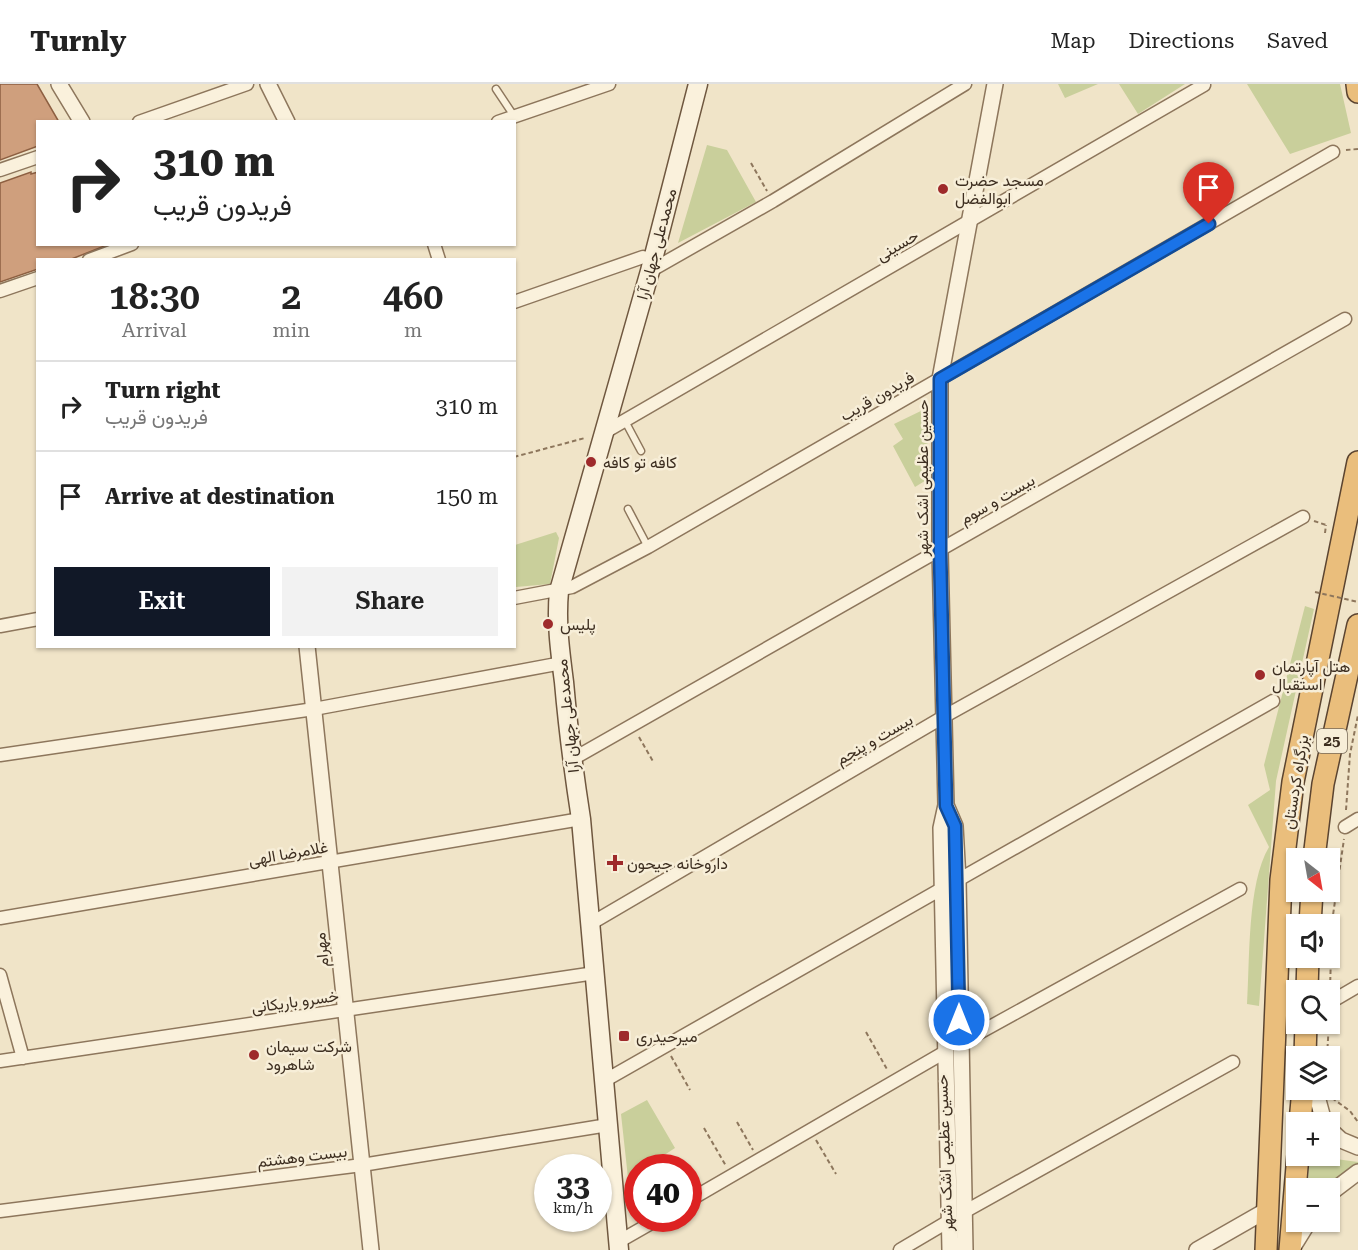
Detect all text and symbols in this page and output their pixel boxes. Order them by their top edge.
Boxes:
text: Turnly [30,25,126,58]
text: Map [1051,29,1095,53]
text: Directions [1128,29,1234,53]
text: Saved [1267,29,1328,53]
text: 310 m [153,137,275,186]
icon: right [54,144,132,222]
pin [1183,162,1234,224]
place label: مسجد حضرت ابوالفضل [955,171,1044,209]
icon: arrive [1192,171,1225,204]
marker: مسجد حضرت ابوالفضل [936,182,950,196]
street label: محمدعلی جهان آرا [632,186,681,302]
text: فریدون قریب [153,190,292,222]
street label: حسینی [873,226,923,266]
text: 18:30 [109,276,200,318]
text: 2 [281,276,301,318]
text: 460 [383,276,443,318]
text: Arrival [122,318,187,342]
text: min [273,318,310,342]
text: m [404,318,422,342]
street label: فریدون قریب [837,368,918,426]
text: Turn right [105,378,220,403]
icon: right [54,390,87,423]
text: 310 m [435,394,498,419]
street label: حسین عظیمی اشک شهر [913,399,933,558]
text: فریدون قریب [105,405,208,429]
place label: کافه تو کافه [603,453,677,473]
marker: کافه تو کافه [584,455,598,469]
street label: بیست و سوم [956,470,1039,529]
icon: arrive [54,480,87,513]
text: Arrive at destination [105,484,334,509]
text: 150 m [435,484,498,509]
button: Exit [54,567,270,636]
button: Share [282,567,498,636]
place label: پلیس [560,615,596,636]
marker: پلیس [541,617,555,631]
place label: هتل آپارتمان استقبال [1272,657,1350,694]
street label: محمدعلی جهان آرا [552,658,584,774]
marker: هتل آپارتمان استقبال [1253,668,1267,682]
street label: بیست و پنجم [832,710,917,771]
road number: 25 [1317,729,1347,753]
street label: بزرگراه کردستان [1279,733,1313,831]
street label: غلامرضا الهی [247,837,329,871]
north arrow [1286,848,1340,902]
map controls [1286,848,1340,1232]
place label: داروخانه جیحون [627,854,728,874]
marker: داروخانه جیحون [608,856,622,870]
button: sound [1286,914,1340,968]
street label: مهرام [310,932,334,968]
button: search [1286,980,1340,1034]
street label: خسرو باریکانی [250,986,340,1018]
position arrow [927,988,991,1052]
place label: میرحیدری [636,1027,698,1047]
marker: میرحیدری [617,1029,631,1043]
place label: شرکت سیمان شاهرود [266,1037,352,1075]
button: layers [1286,1046,1340,1100]
marker: شرکت سیمان شاهرود [247,1048,261,1062]
street label: حسین عظیمی اشک شهر [932,1074,958,1233]
button: + [1286,1112,1340,1166]
street label: بیست وهشتم [256,1142,348,1172]
speed limit sign: 40 [624,1154,702,1232]
text: 33 [556,1168,590,1203]
button: − [1286,1178,1340,1232]
text: km/h [553,1199,593,1217]

